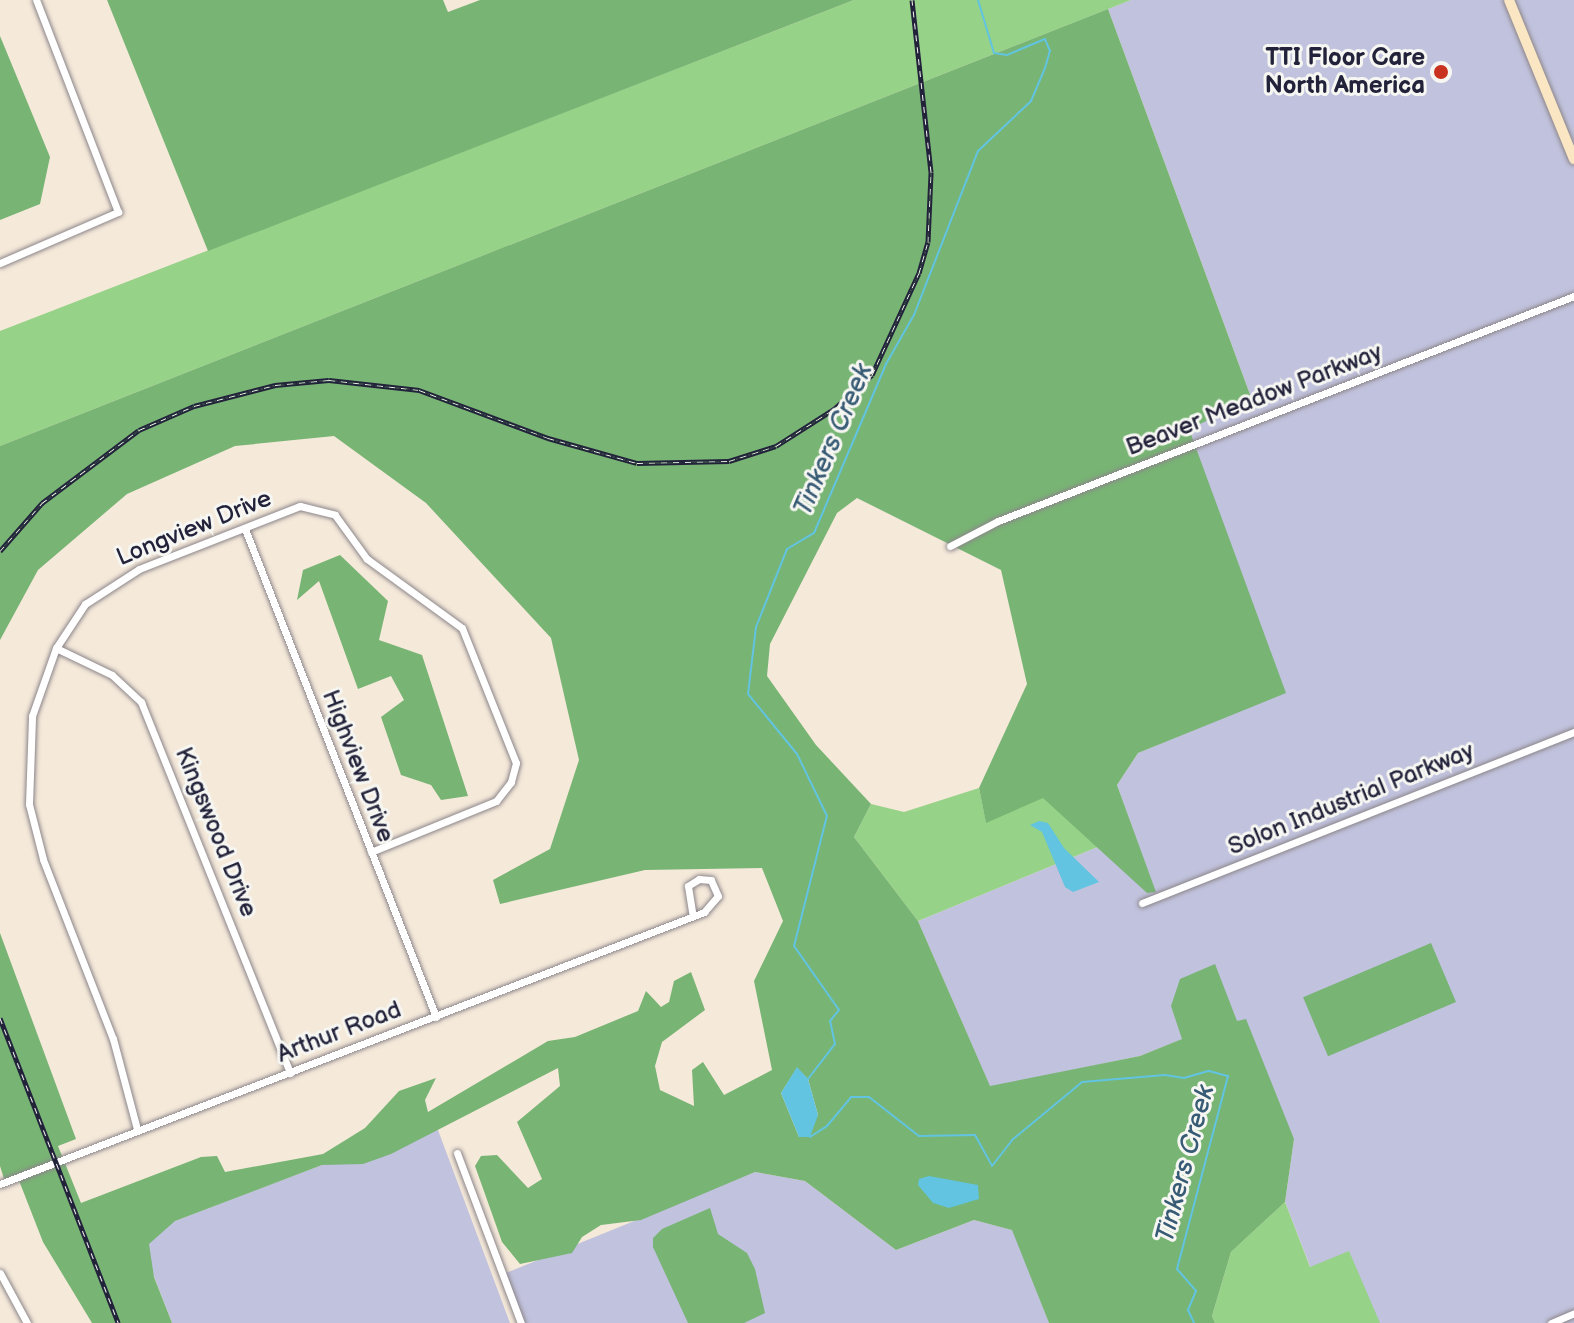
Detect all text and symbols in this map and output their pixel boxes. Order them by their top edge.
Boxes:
place label: TTI Floor Care North America [1265,44,1425,100]
marker: TTI Floor Care North America [1432,63,1450,81]
street label: Beaver Meadow Parkway [1122,338,1386,462]
water label: Tinkers Creek [788,360,880,520]
street label: Longview Drive [112,484,276,572]
street label: Highview Drive [316,686,400,846]
street label: Solon Industrial Parkway [1224,736,1478,862]
street label: Kingswood Drive [169,743,263,921]
street label: Arthur Road [273,995,405,1069]
water label: Tinkers Creek [1150,1082,1222,1246]

